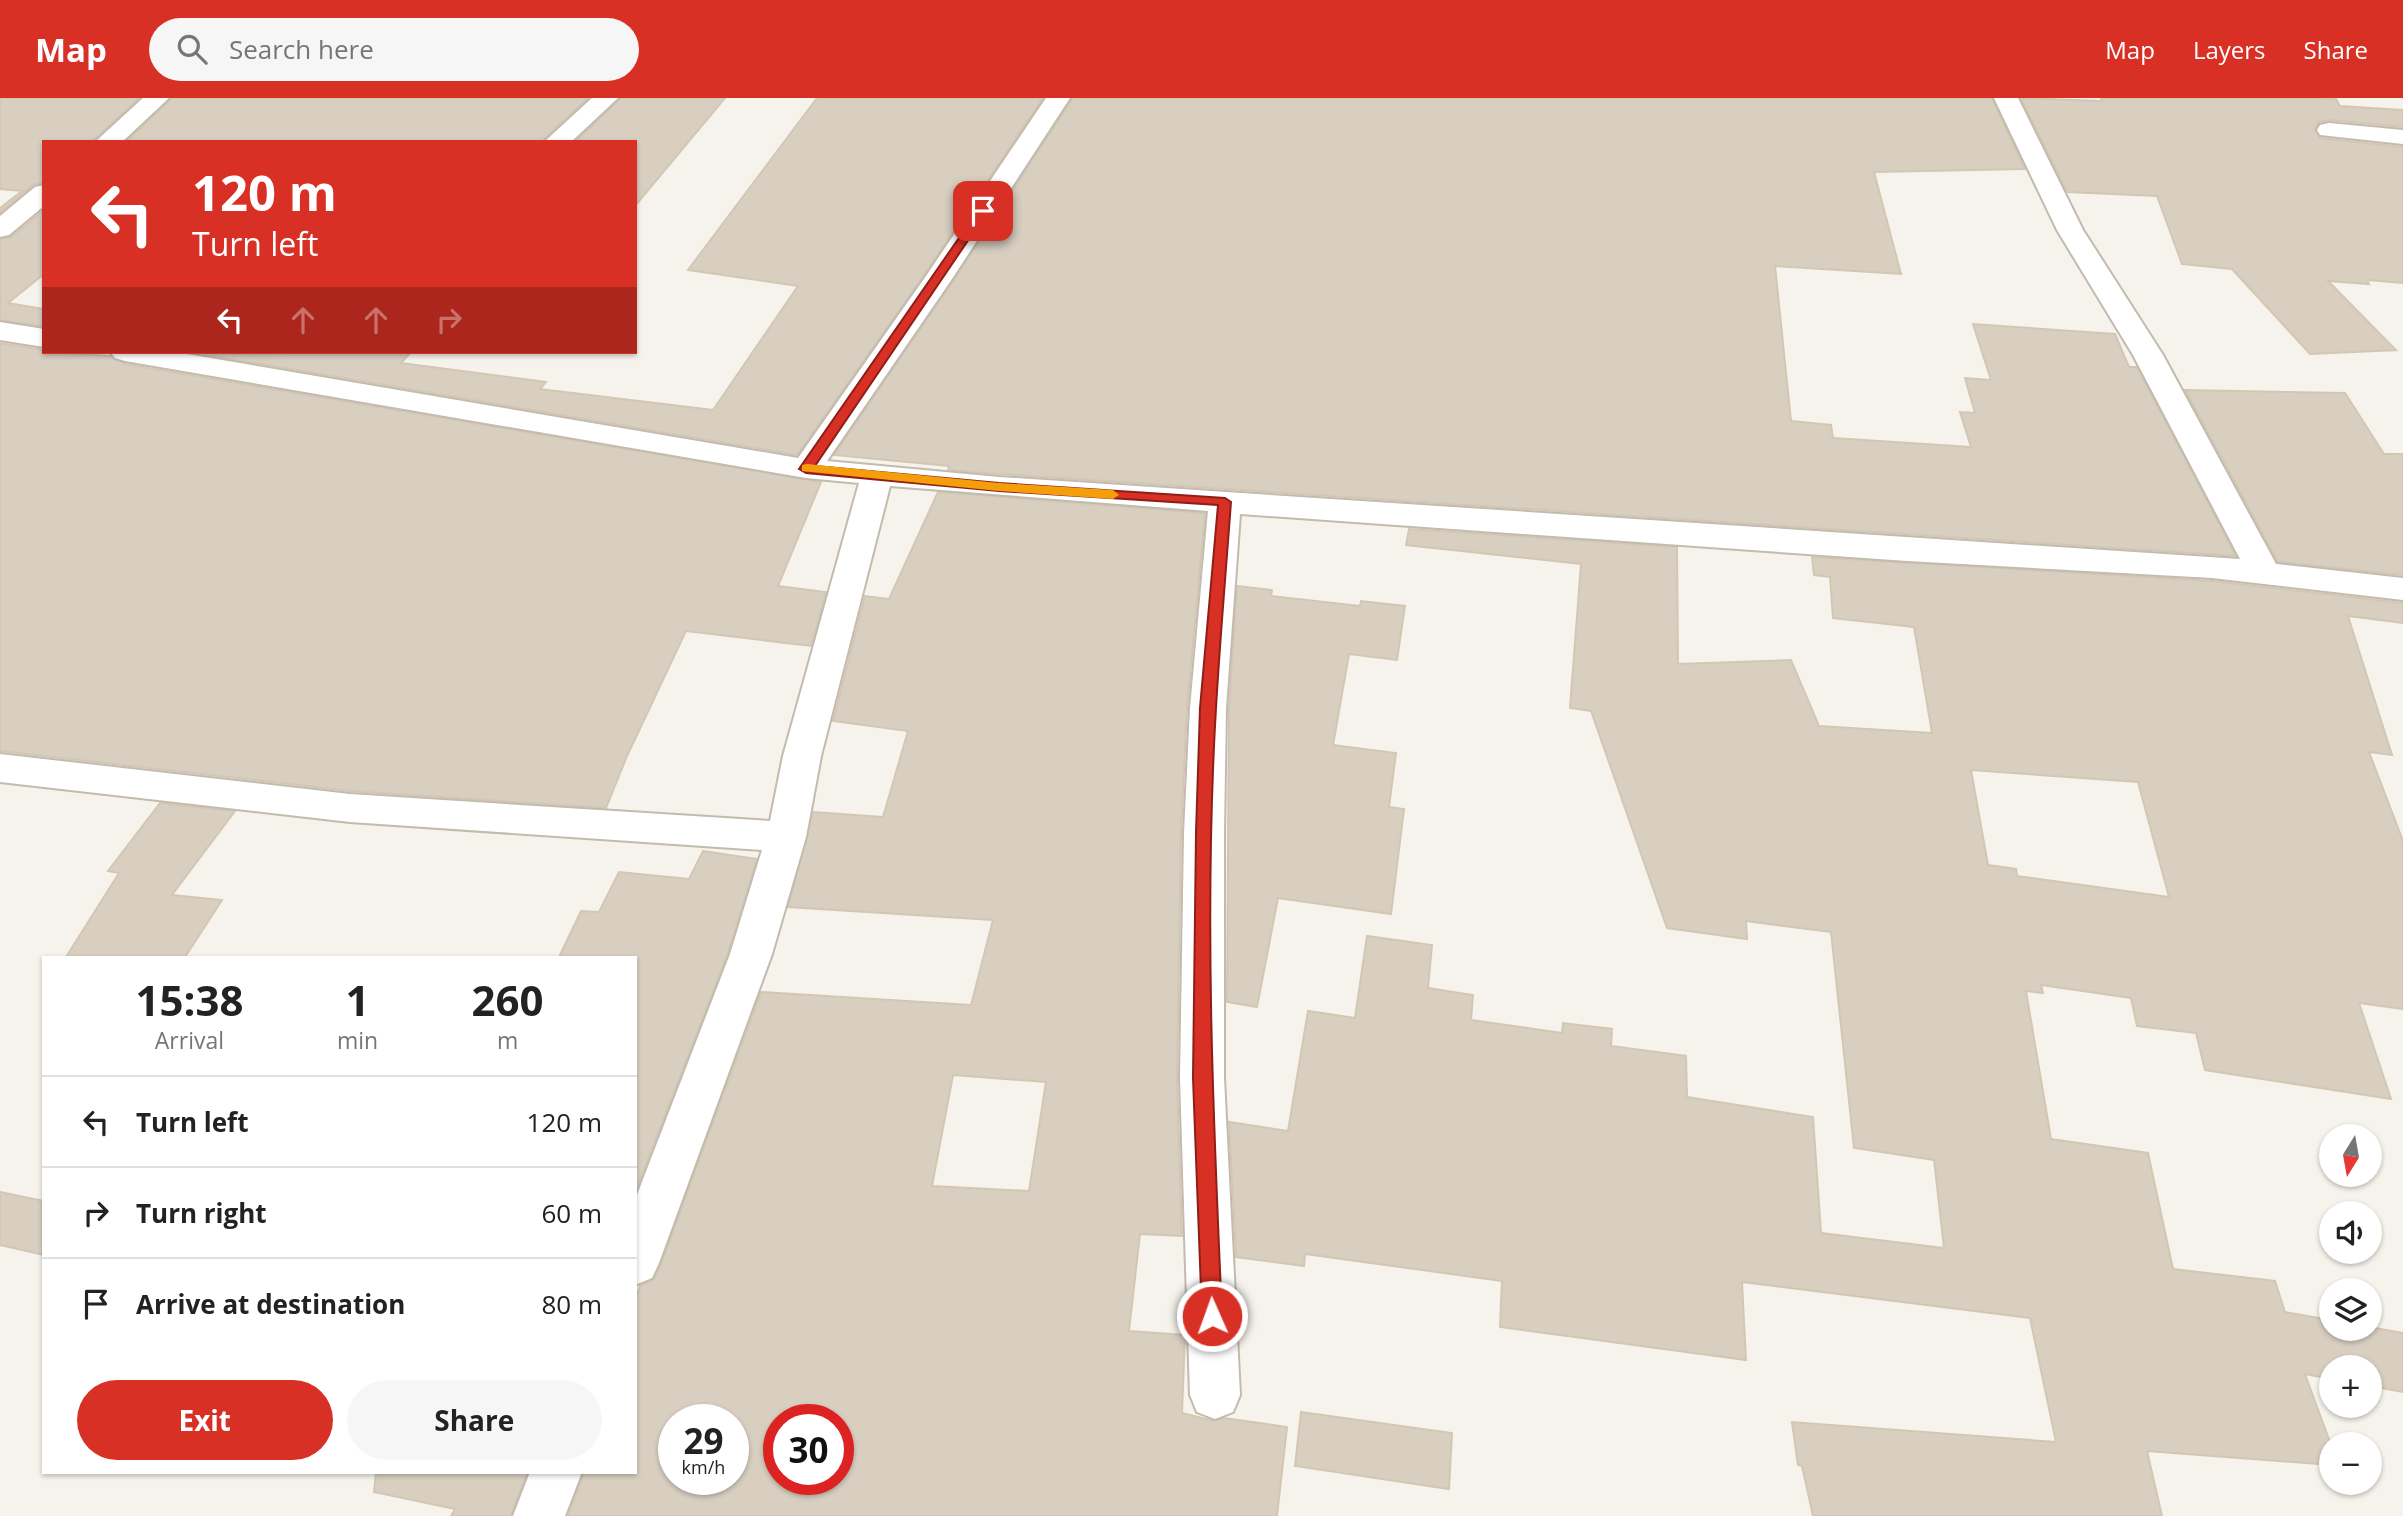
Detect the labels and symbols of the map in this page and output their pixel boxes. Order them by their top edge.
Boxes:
pin [953,181,1013,241]
north arrow [2319,1124,2382,1186]
position arrow [1175,1279,1249,1353]
speed limit sign: 30 [763,1404,854,1495]

